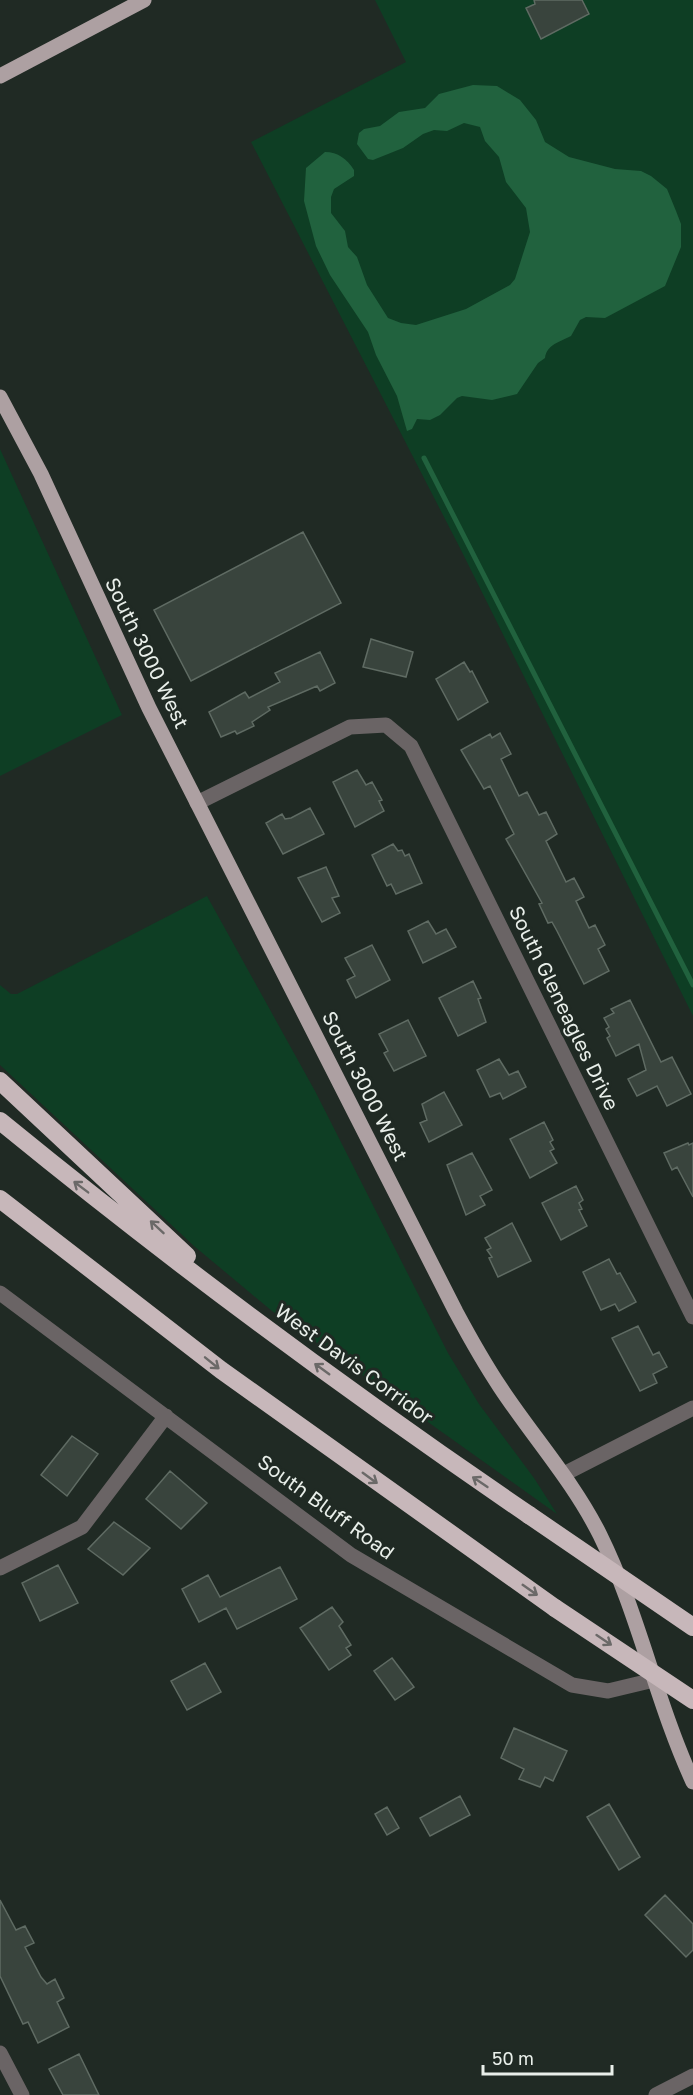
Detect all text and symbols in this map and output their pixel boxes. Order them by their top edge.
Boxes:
street label: South 3000 West [101,573,195,732]
street label: South Gleneagles Drive [505,901,625,1114]
street label: South 3000 West [318,1007,414,1164]
one-way arrow [73,1180,89,1193]
one-way arrow [150,1220,165,1234]
street label: West Davis Corridor [271,1298,438,1429]
one-way arrow [204,1357,220,1370]
one-way arrow [314,1363,330,1375]
street label: South Bluff Road [254,1449,400,1564]
one-way arrow [362,1472,378,1484]
one-way arrow [473,1476,489,1488]
one-way arrow [521,1584,537,1596]
one-way arrow [595,1635,612,1647]
scale bar [483,2038,612,2076]
text: 50 m [492,2047,534,2069]

